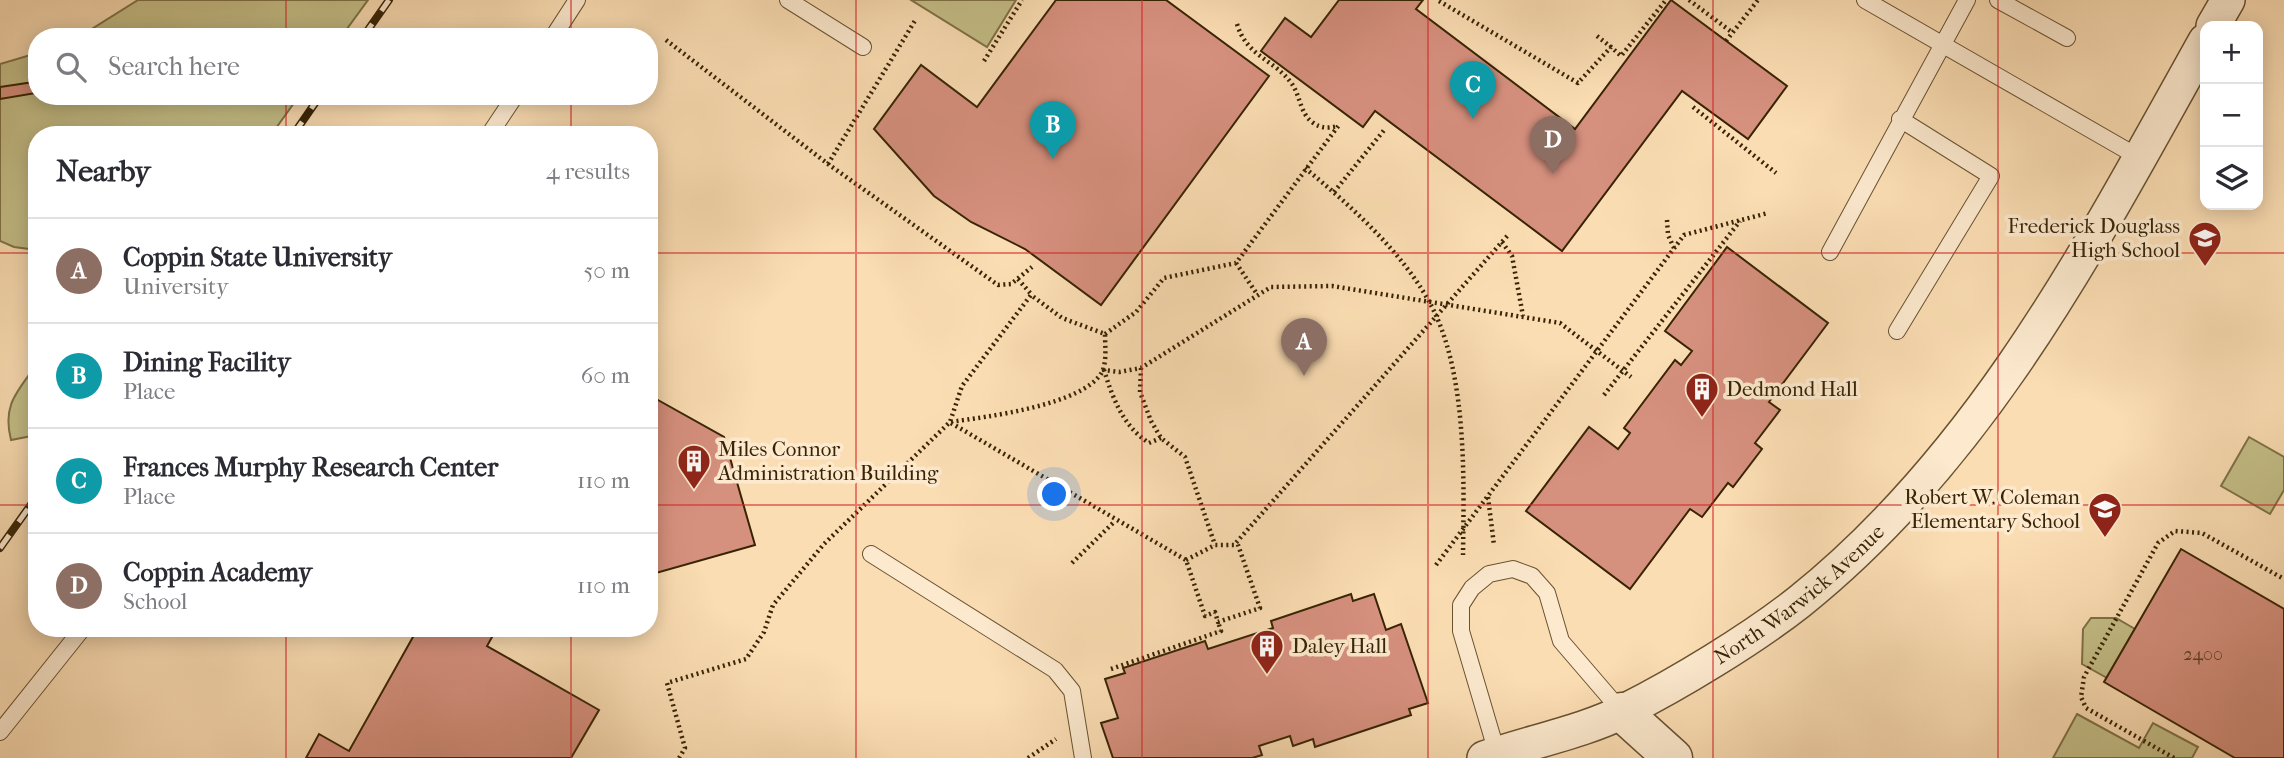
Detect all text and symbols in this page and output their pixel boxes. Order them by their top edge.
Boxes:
map controls [2200,21,2263,210]
button: + [2200,21,2263,84]
search box [28,28,658,105]
icon: search [52,48,90,86]
text: Search here [108,51,240,82]
pin: C [1450,61,1496,119]
button: − [2200,84,2263,147]
pin: B [1030,101,1076,159]
pin: D [1530,116,1576,174]
button: layers [2200,147,2263,210]
text: Nearby [56,154,151,189]
text: 4 results [546,158,630,185]
place label: Frederick Douglass High School [2008,214,2180,262]
school or university icon: Frederick Douglass High School [2186,219,2224,268]
text: Coppin State University [123,242,392,273]
text: A [72,257,86,284]
text: 50 m [583,257,630,284]
text: University [123,273,228,300]
pin: A [1281,318,1327,376]
text: Dining Facility [123,347,291,378]
text: B [72,362,86,389]
text: 60 m [581,362,630,389]
building icon: Dedmond Hall [1683,370,1721,419]
place label: Dedmond Hall [1726,377,1858,401]
text: Place [123,378,175,405]
place label: Miles Connor Administration Building [717,437,939,485]
building icon: Miles Connor Administration Building [675,442,713,491]
text: Frances Murphy Research Center [123,452,498,483]
text: C [71,467,87,494]
text: 110 m [577,467,630,494]
your location [1037,477,1071,511]
text: Place [123,483,175,510]
place label: Robert W. Coleman Elementary School [1904,485,2080,533]
school or university icon: Robert W. Coleman Elementary School [2086,490,2124,539]
street label: North Warwick Avenue [1710,520,1889,669]
text: Coppin Academy [123,557,312,588]
text: D [70,572,88,599]
text: 110 m [577,572,630,599]
text: School [123,588,187,615]
building icon: Daley Hall [1248,627,1286,676]
place label: Daley Hall [1292,634,1387,658]
house number: 2400 [2183,644,2223,665]

